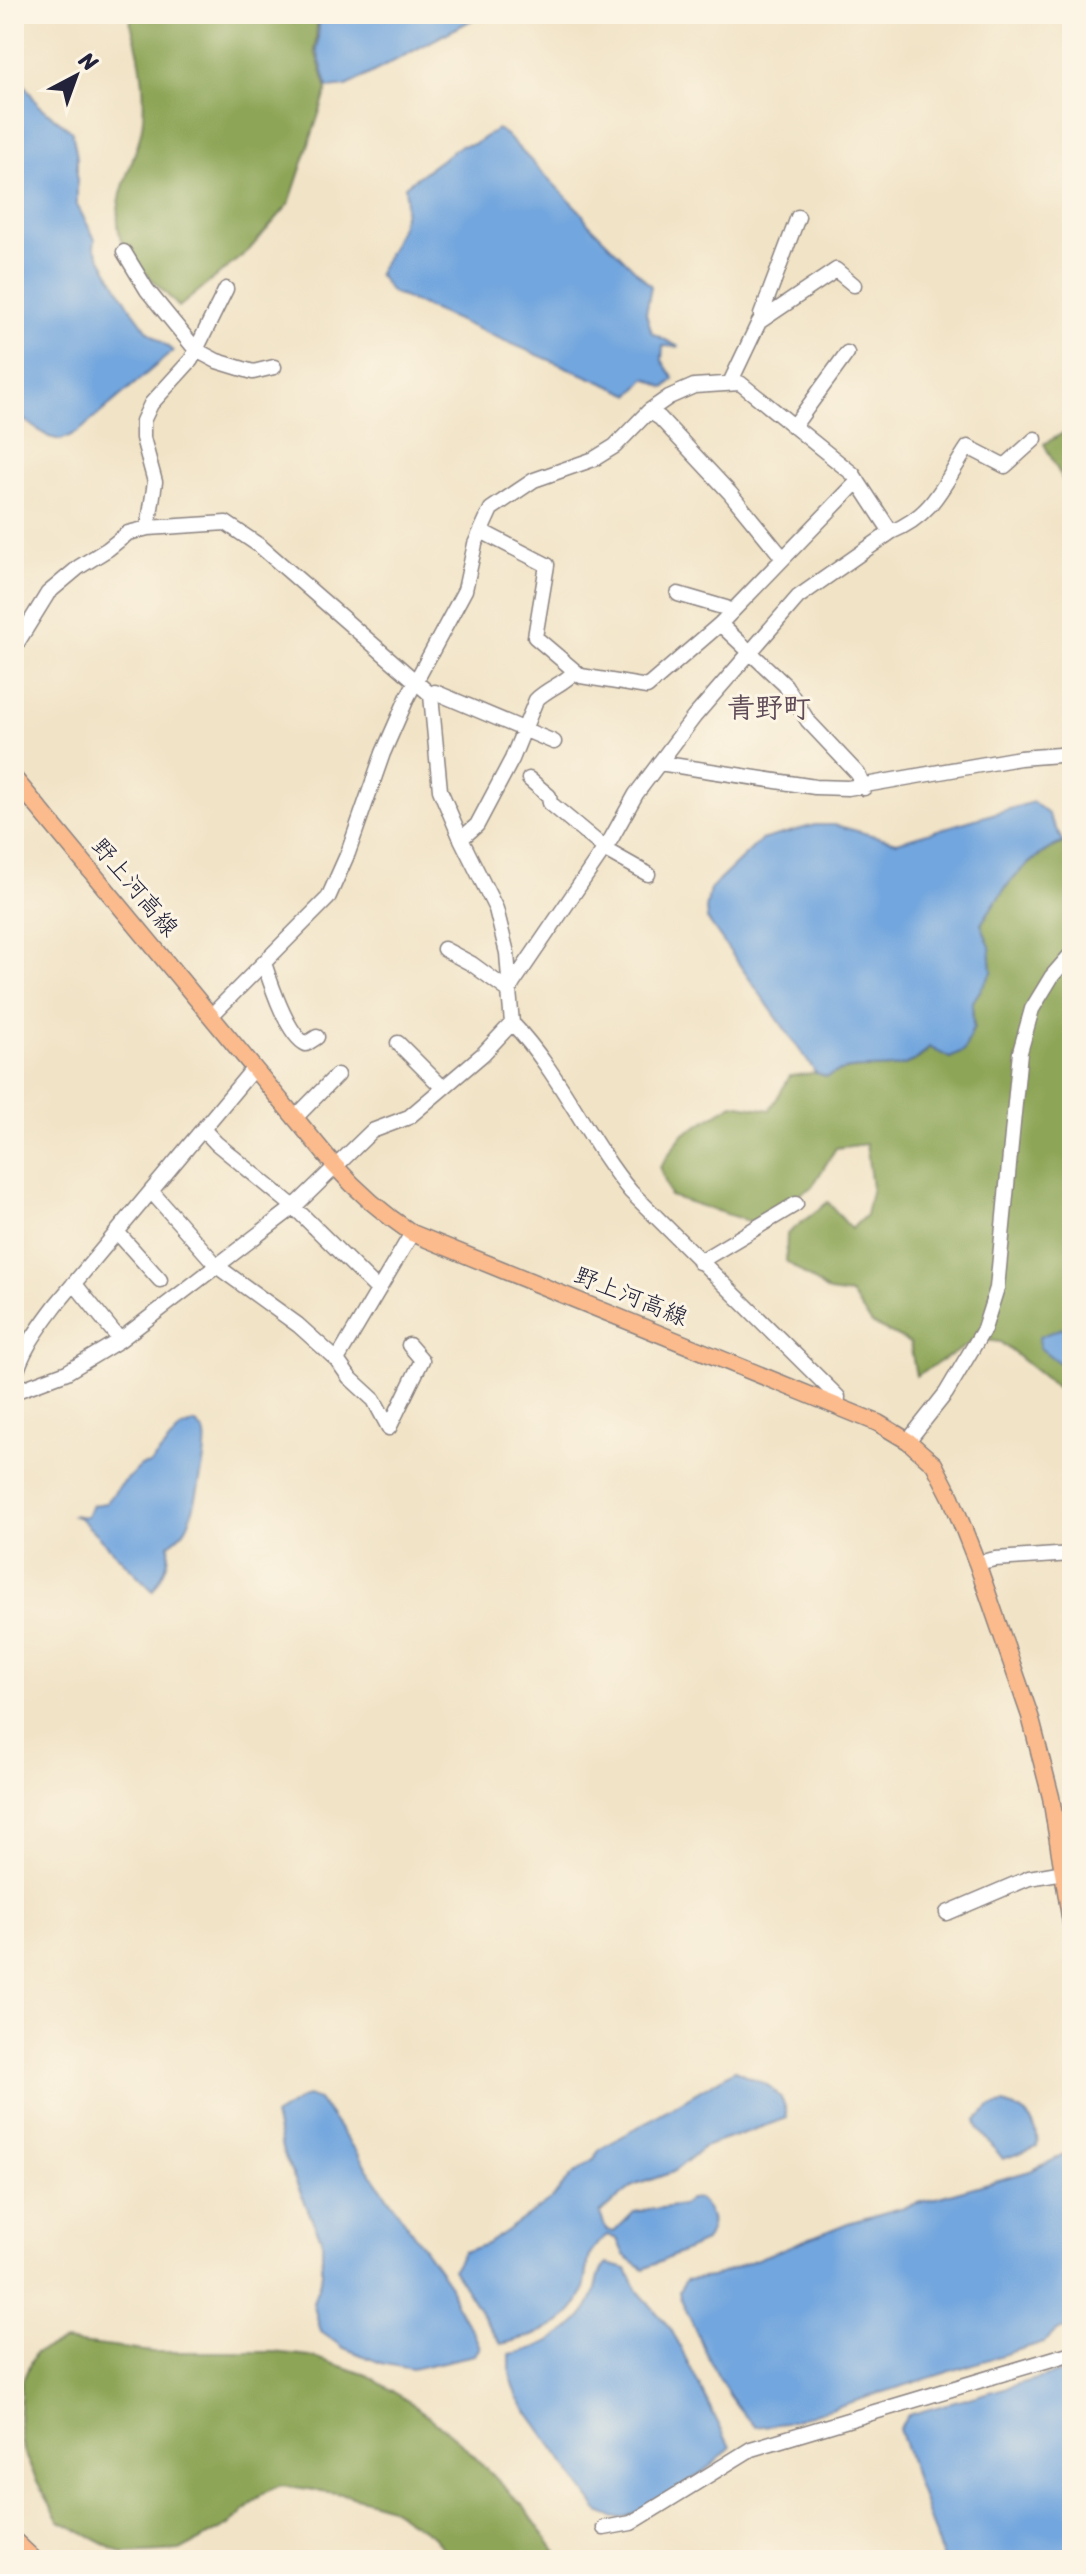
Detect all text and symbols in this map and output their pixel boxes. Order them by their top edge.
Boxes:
north arrow [36,36,116,116]
text: N [69,41,108,81]
district label: 青野町 [727,683,811,732]
street label: 野上河高線 [80,828,190,946]
street label: 野上河高線 [568,1254,694,1338]

